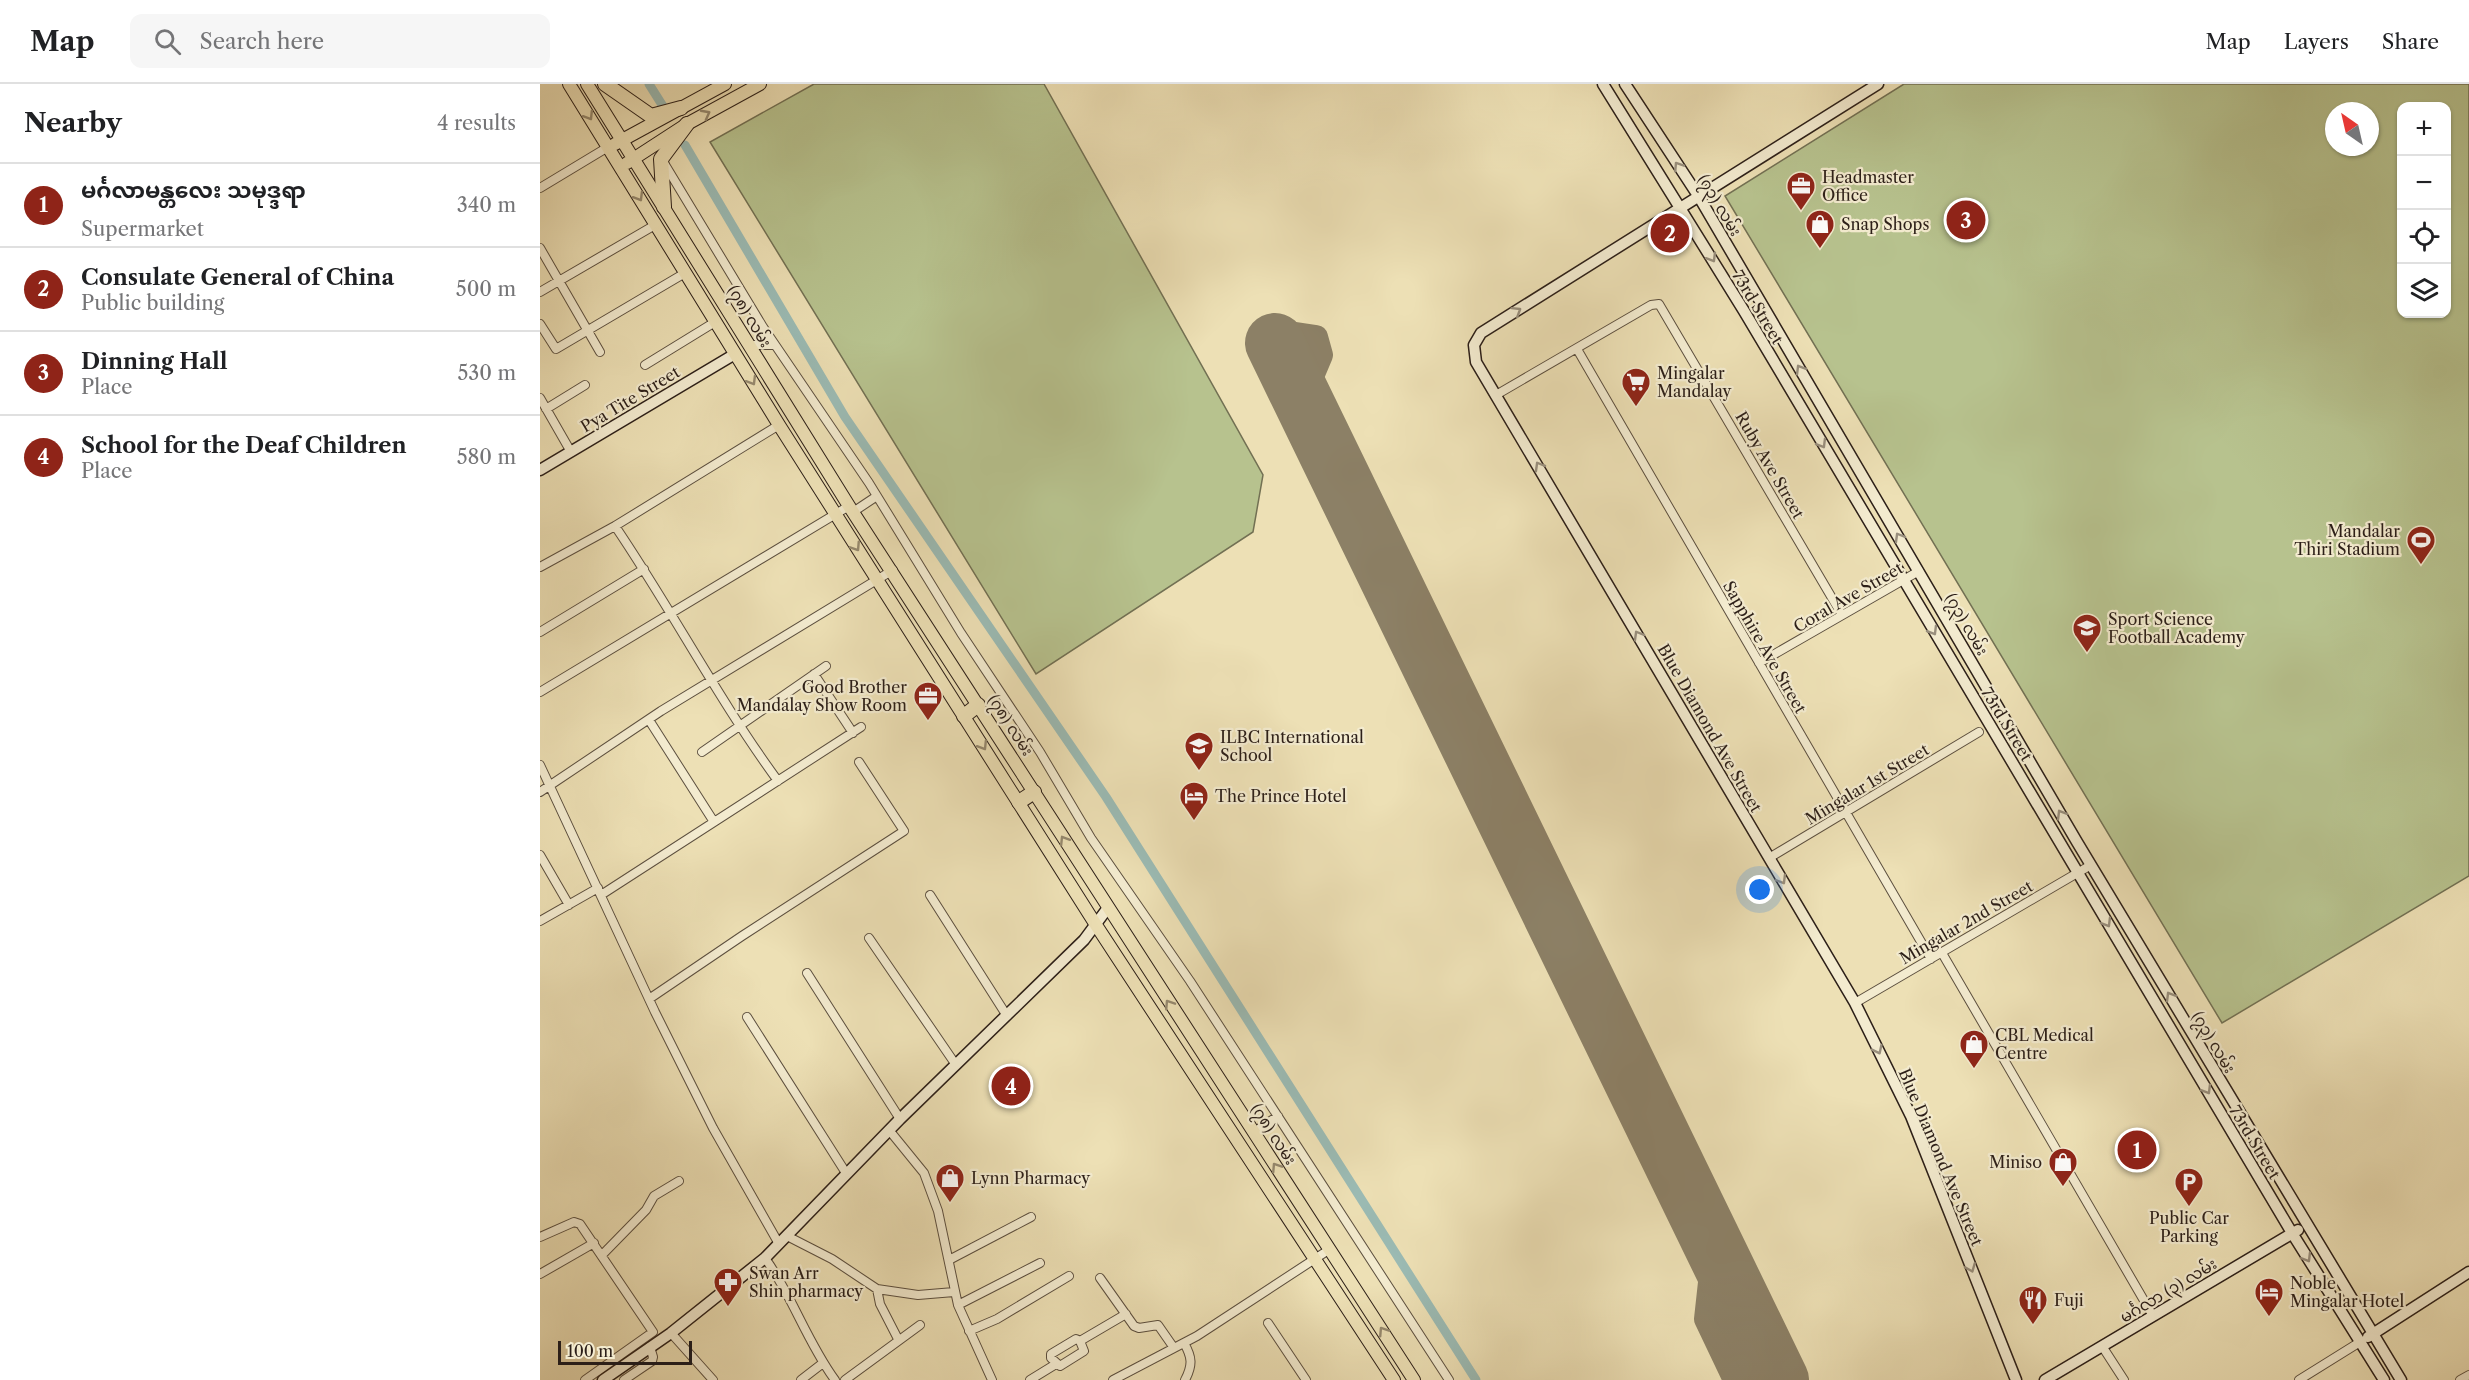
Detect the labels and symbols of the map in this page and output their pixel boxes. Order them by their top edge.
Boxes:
north arrow [2325,102,2379,156]
one-way arrow [582,109,593,120]
one-way arrow [700,110,710,121]
one-way arrow [1674,162,1686,172]
place label: Headmaster Office [1822,167,1914,205]
street label: (၇၃) လမ်း [1690,170,1747,242]
office icon: Headmaster Office [1785,170,1817,212]
one-way arrow [632,191,643,201]
pin: 3 [1946,198,1986,242]
shop icon: Snap Shops [1804,208,1836,250]
pin: 2 [1650,210,1690,256]
place label: Snap Shops [1841,214,1929,234]
one-way arrow [1704,252,1716,262]
street label: 73rd Street [1728,266,1788,348]
street label: (၇၈) လမ်း [720,281,777,353]
one-way arrow [1510,307,1521,318]
street label: Pya Tite Street [577,361,683,436]
place label: Mingalar Mandalay [1657,363,1732,401]
one-way arrow [1796,365,1808,375]
supermarket icon: Mingalar Mandalay [1620,366,1652,408]
one-way arrow [745,375,757,385]
street label: Ruby Ave Street [1731,408,1809,522]
one-way arrow [1814,438,1826,448]
one-way arrow [1535,462,1547,473]
place label: Mandalar Thiri Stadium [2294,521,2400,559]
sports icon: Mandalar Thiri Stadium [2405,524,2437,566]
one-way arrow [1895,533,1906,543]
one-way arrow [848,540,859,551]
street label: Coral Ave Street [1790,557,1907,636]
street label: Sapphire Ave Street [1719,577,1811,717]
street label: (၇၃) လမ်း [1938,589,1994,661]
place label: Sport Science Football Academy [2108,609,2246,647]
school or university icon: Sport Science Football Academy [2071,612,2103,654]
one-way arrow [1926,625,1937,635]
one-way arrow [1634,631,1645,641]
street label: Blue Diamond Ave Street [1654,640,1767,816]
place label: Good Brother Mandalay Show Room [737,677,907,715]
office icon: Good Brother Mandalay Show Room [912,680,944,722]
street label: 73rd Street [1977,683,2037,765]
street label: (၇၈) လမ်း [980,690,1039,762]
place label: ILBC International School [1220,727,1364,765]
school or university icon: ILBC International School [1183,730,1215,772]
street label: Mingalar 1st Street [1802,739,1933,829]
one-way arrow [976,740,988,750]
hotel icon: The Prince Hotel [1178,780,1210,822]
place label: The Prince Hotel [1215,786,1347,806]
one-way arrow [2056,810,2068,820]
one-way arrow [1059,836,1071,846]
one-way arrow [1775,874,1787,884]
your location [1745,875,1774,904]
street label: Mingalar 2nd Street [1896,876,2036,968]
one-way arrow [2100,917,2112,927]
one-way arrow [2165,992,2177,1002]
one-way arrow [1165,1000,1177,1010]
street label: (၇၃) လမ်း [2184,1007,2241,1079]
place label: CBL Medical Centre [1995,1025,2094,1063]
shop icon: CBL Medical Centre [1958,1028,1990,1070]
one-way arrow [1871,1044,1883,1055]
pin: 4 [992,1064,1030,1108]
street label: Blue Diamond Ave Street [1894,1065,1988,1249]
one-way arrow [2200,1084,2211,1094]
street label: (၇၈) လမ်း [1243,1099,1302,1171]
street label: 73rd Street [2225,1101,2285,1183]
pin: 1 [2118,1128,2156,1172]
shop icon: Miniso [2047,1146,2079,1188]
place label: Miniso [1989,1152,2042,1172]
shop icon: Lynn Pharmacy [934,1162,966,1204]
one-way arrow [1272,1163,1284,1173]
parking icon: Public Car Parking [2173,1166,2205,1208]
place label: Lynn Pharmacy [971,1168,1091,1188]
place label: Public Car Parking [2149,1208,2229,1246]
street label: မင်္ဂလာ (၃) လမ်း [2115,1252,2222,1330]
one-way arrow [2299,1252,2311,1262]
one-way arrow [1964,1262,1976,1273]
place label: Swan Arr Shin pharmacy [749,1263,864,1301]
pharmacy icon: Swan Arr Shin pharmacy [712,1266,744,1308]
place label: Noble Mingalar Hotel [2290,1273,2404,1311]
hotel icon: Noble Mingalar Hotel [2253,1276,2285,1318]
restaurant icon: Fuji [2017,1284,2049,1326]
place label: Fuji [2054,1290,2084,1310]
one-way arrow [1379,1326,1390,1337]
scale bar [558,1338,692,1366]

